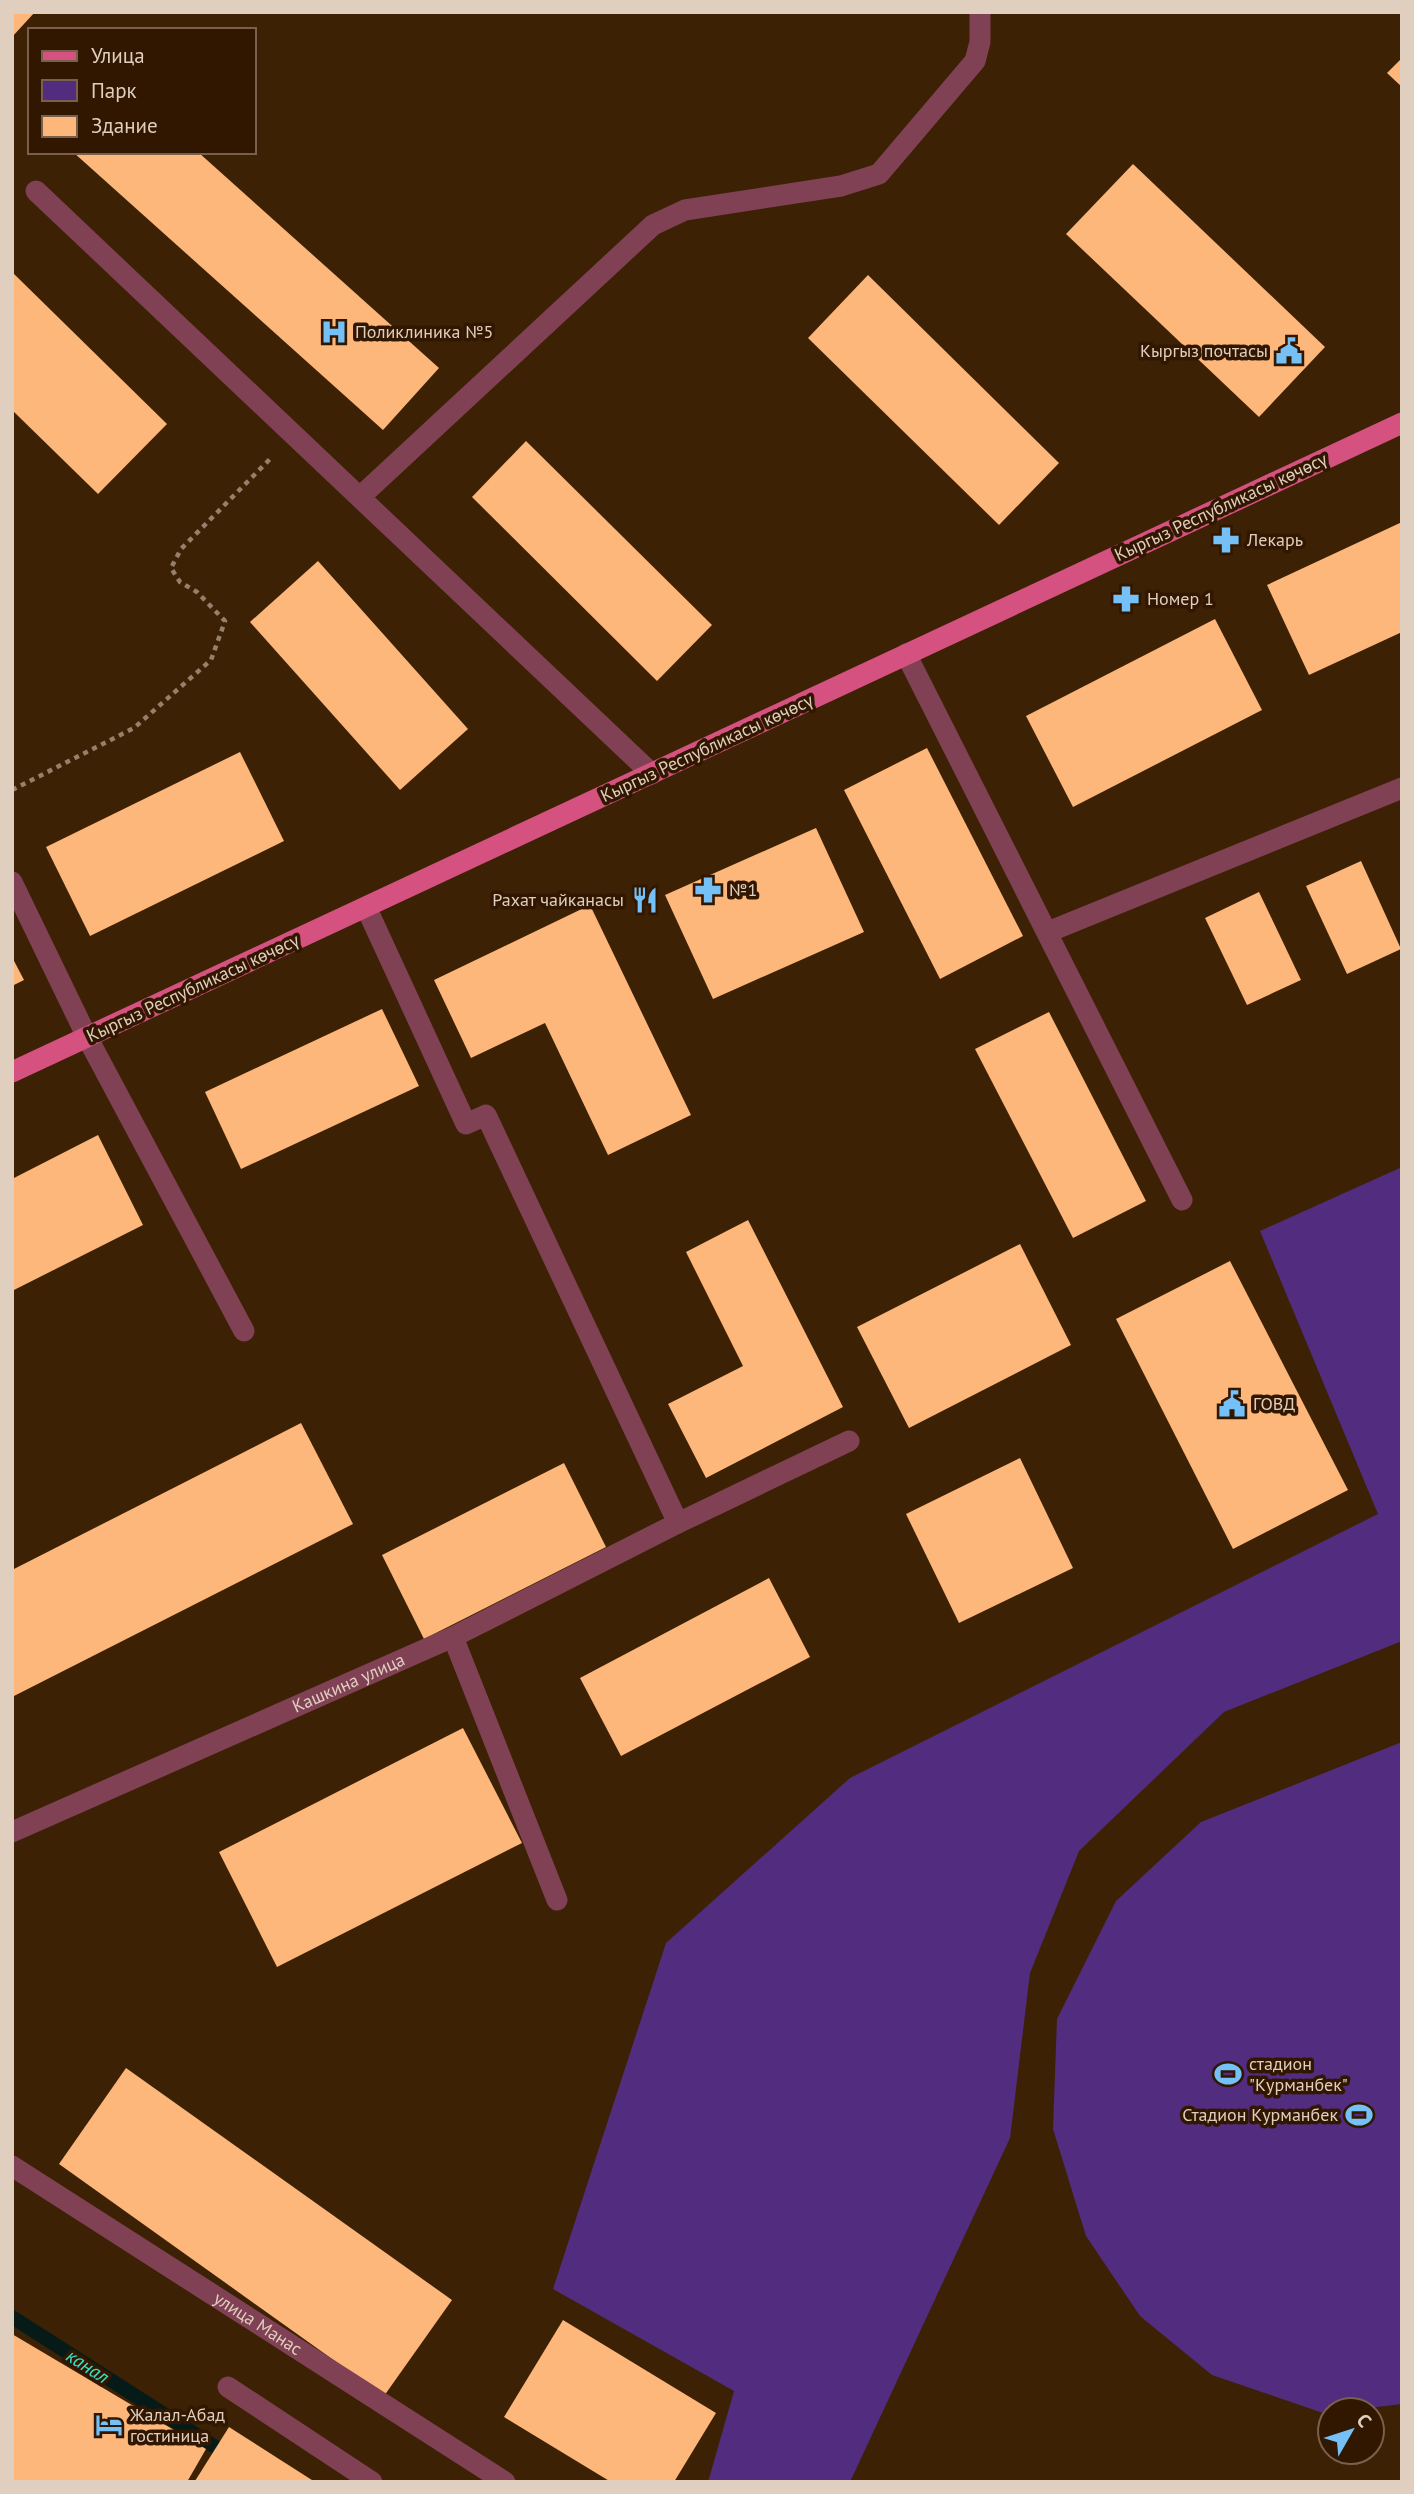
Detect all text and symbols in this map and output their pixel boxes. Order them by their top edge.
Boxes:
legend [28,28,256,154]
text: Улица [91,42,145,69]
text: Парк [91,77,137,104]
text: Здание [91,112,158,139]
hospital icon: Поликлиника №5 [319,317,349,347]
place label: Поликлиника №5 [355,320,493,343]
public building icon: Кыргыз почтасы [1274,336,1304,366]
place label: Кыргыз почтасы [1140,339,1268,362]
street label: Кыргыз Республикасы көчөсү [1111,447,1331,566]
pharmacy icon: Лекарь [1211,525,1241,555]
place label: Лекарь [1246,528,1303,551]
pharmacy icon: Номер 1 [1111,584,1141,614]
place label: Номер 1 [1147,587,1214,610]
street label: Кыргыз Республикасы көчөсү [597,688,817,807]
pharmacy icon: №1 [693,875,723,905]
place label: №1 [729,878,757,901]
restaurant icon: Рахат чайканасы [630,885,660,915]
place label: Рахат чайканасы [492,888,624,911]
street label: Кыргыз Республикасы көчөсү [83,928,303,1047]
public building icon: ГОВД [1217,1389,1247,1419]
place label: ГОВД [1253,1392,1295,1415]
street label: Кашкина улица [288,1648,408,1718]
place label: стадион "Курманбек" [1249,2052,1348,2096]
sports icon: стадион "Курманбек" [1213,2059,1243,2089]
sports icon: Стадион Курманбек [1344,2100,1374,2130]
place label: Стадион Курманбек [1182,2103,1338,2126]
street label: улица Манас [210,2286,307,2360]
water label: канал [62,2343,114,2389]
north arrow [1316,2396,1386,2466]
place label: Жалал-Абад гостиница [129,2403,225,2447]
text: С [1352,2409,1377,2432]
hotel icon: Жалал-Абад гостиница [94,2410,124,2440]

